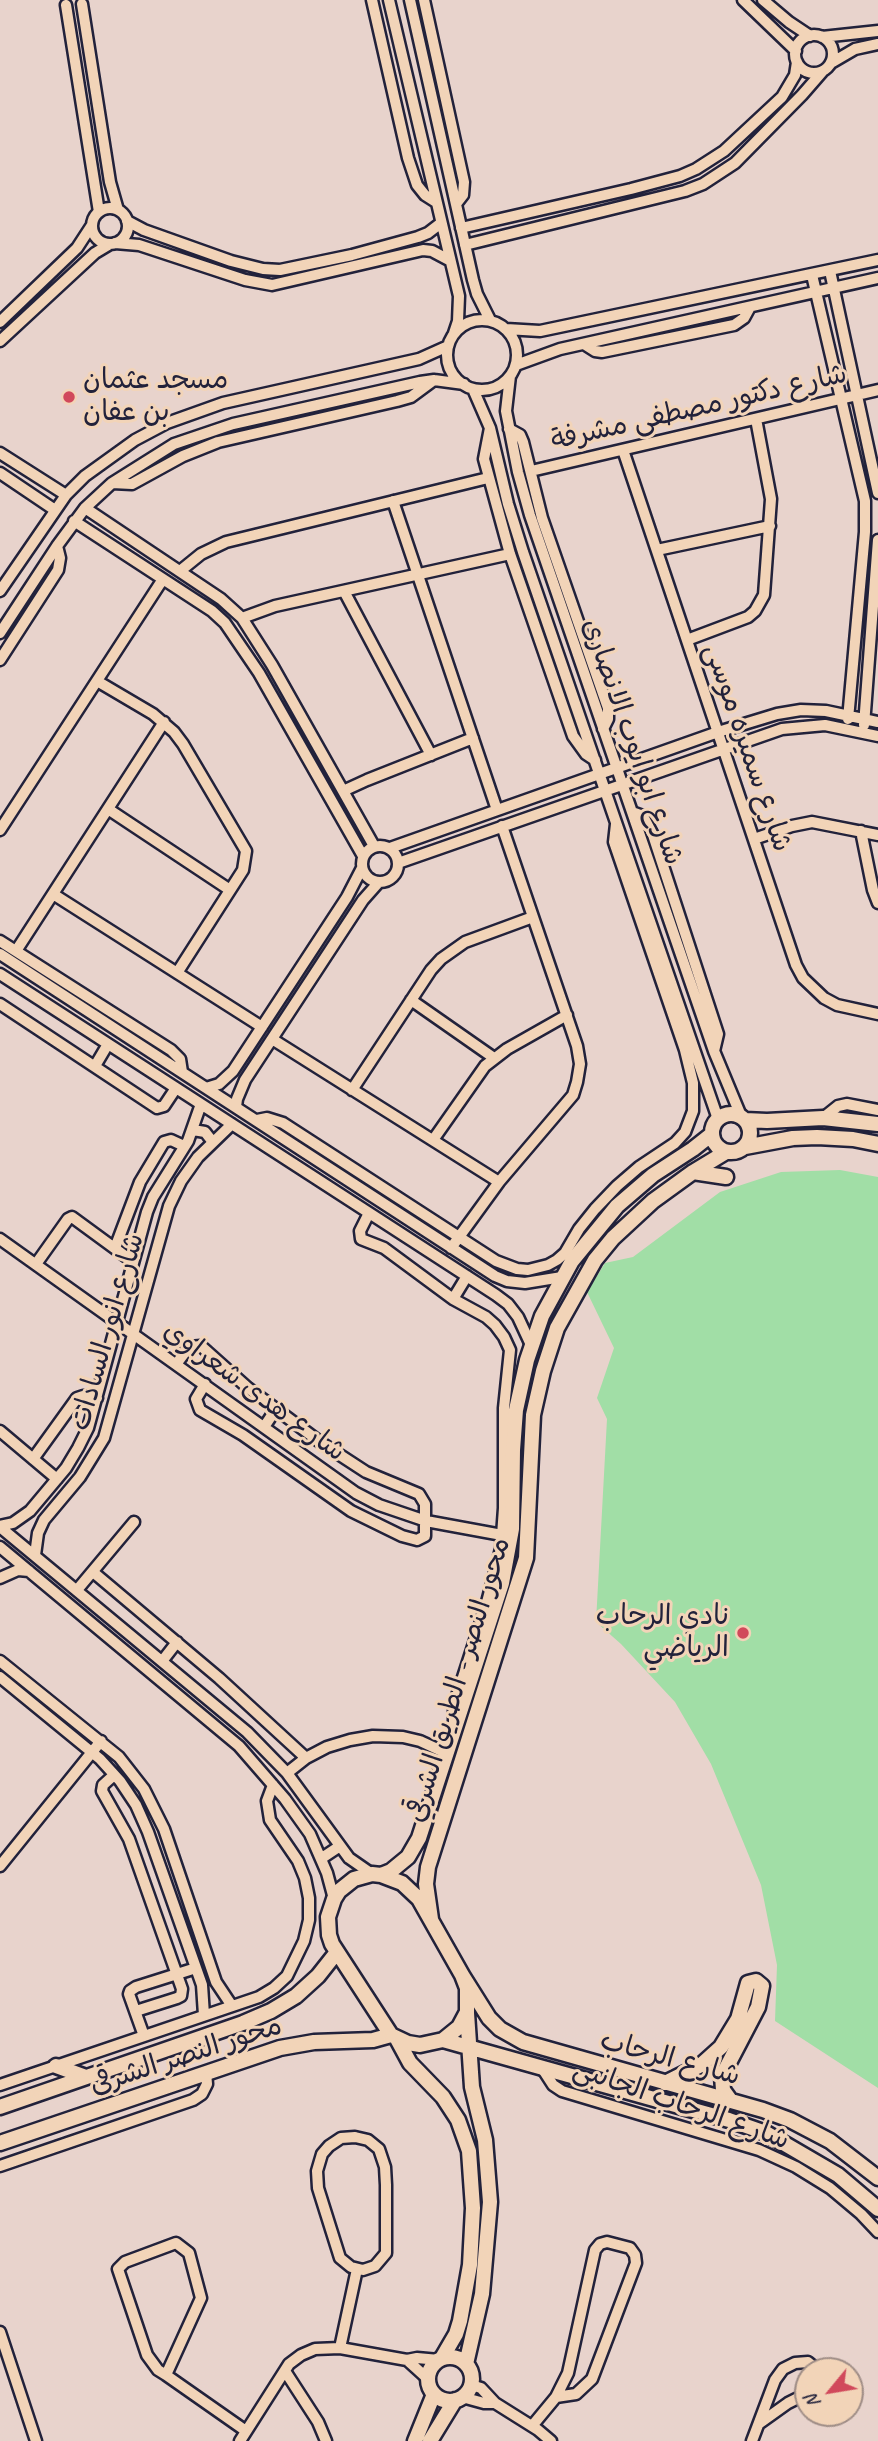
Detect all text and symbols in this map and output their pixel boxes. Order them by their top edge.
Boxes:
street label: شارع دكتور مصطفى مشرفة [548,358,850,458]
place label: مسجد عثمان بن عفان [83,364,228,430]
marker: مسجد عثمان بن عفان [61,389,77,405]
street label: شارع ابو ايوب الانصارى [574,614,690,870]
street label: شارع سميره موسى [696,640,798,856]
street label: شارع انور السادات [64,1229,152,1435]
street label: شارع هدى شعراوي [156,1315,352,1469]
street label: محور النصر - الطريق الشرقي [400,1534,518,1826]
place label: نادي الرحاب الرياضي [596,1600,729,1666]
marker: نادي الرحاب الرياضي [735,1625,751,1641]
street label: محور النصر الشرقى [86,2009,286,2103]
street label: شارع الرحاب [596,2024,744,2094]
street label: شارع الرحاب الجانبى [568,2052,794,2158]
north arrow [794,2357,864,2427]
text: N [799,2390,826,2413]

